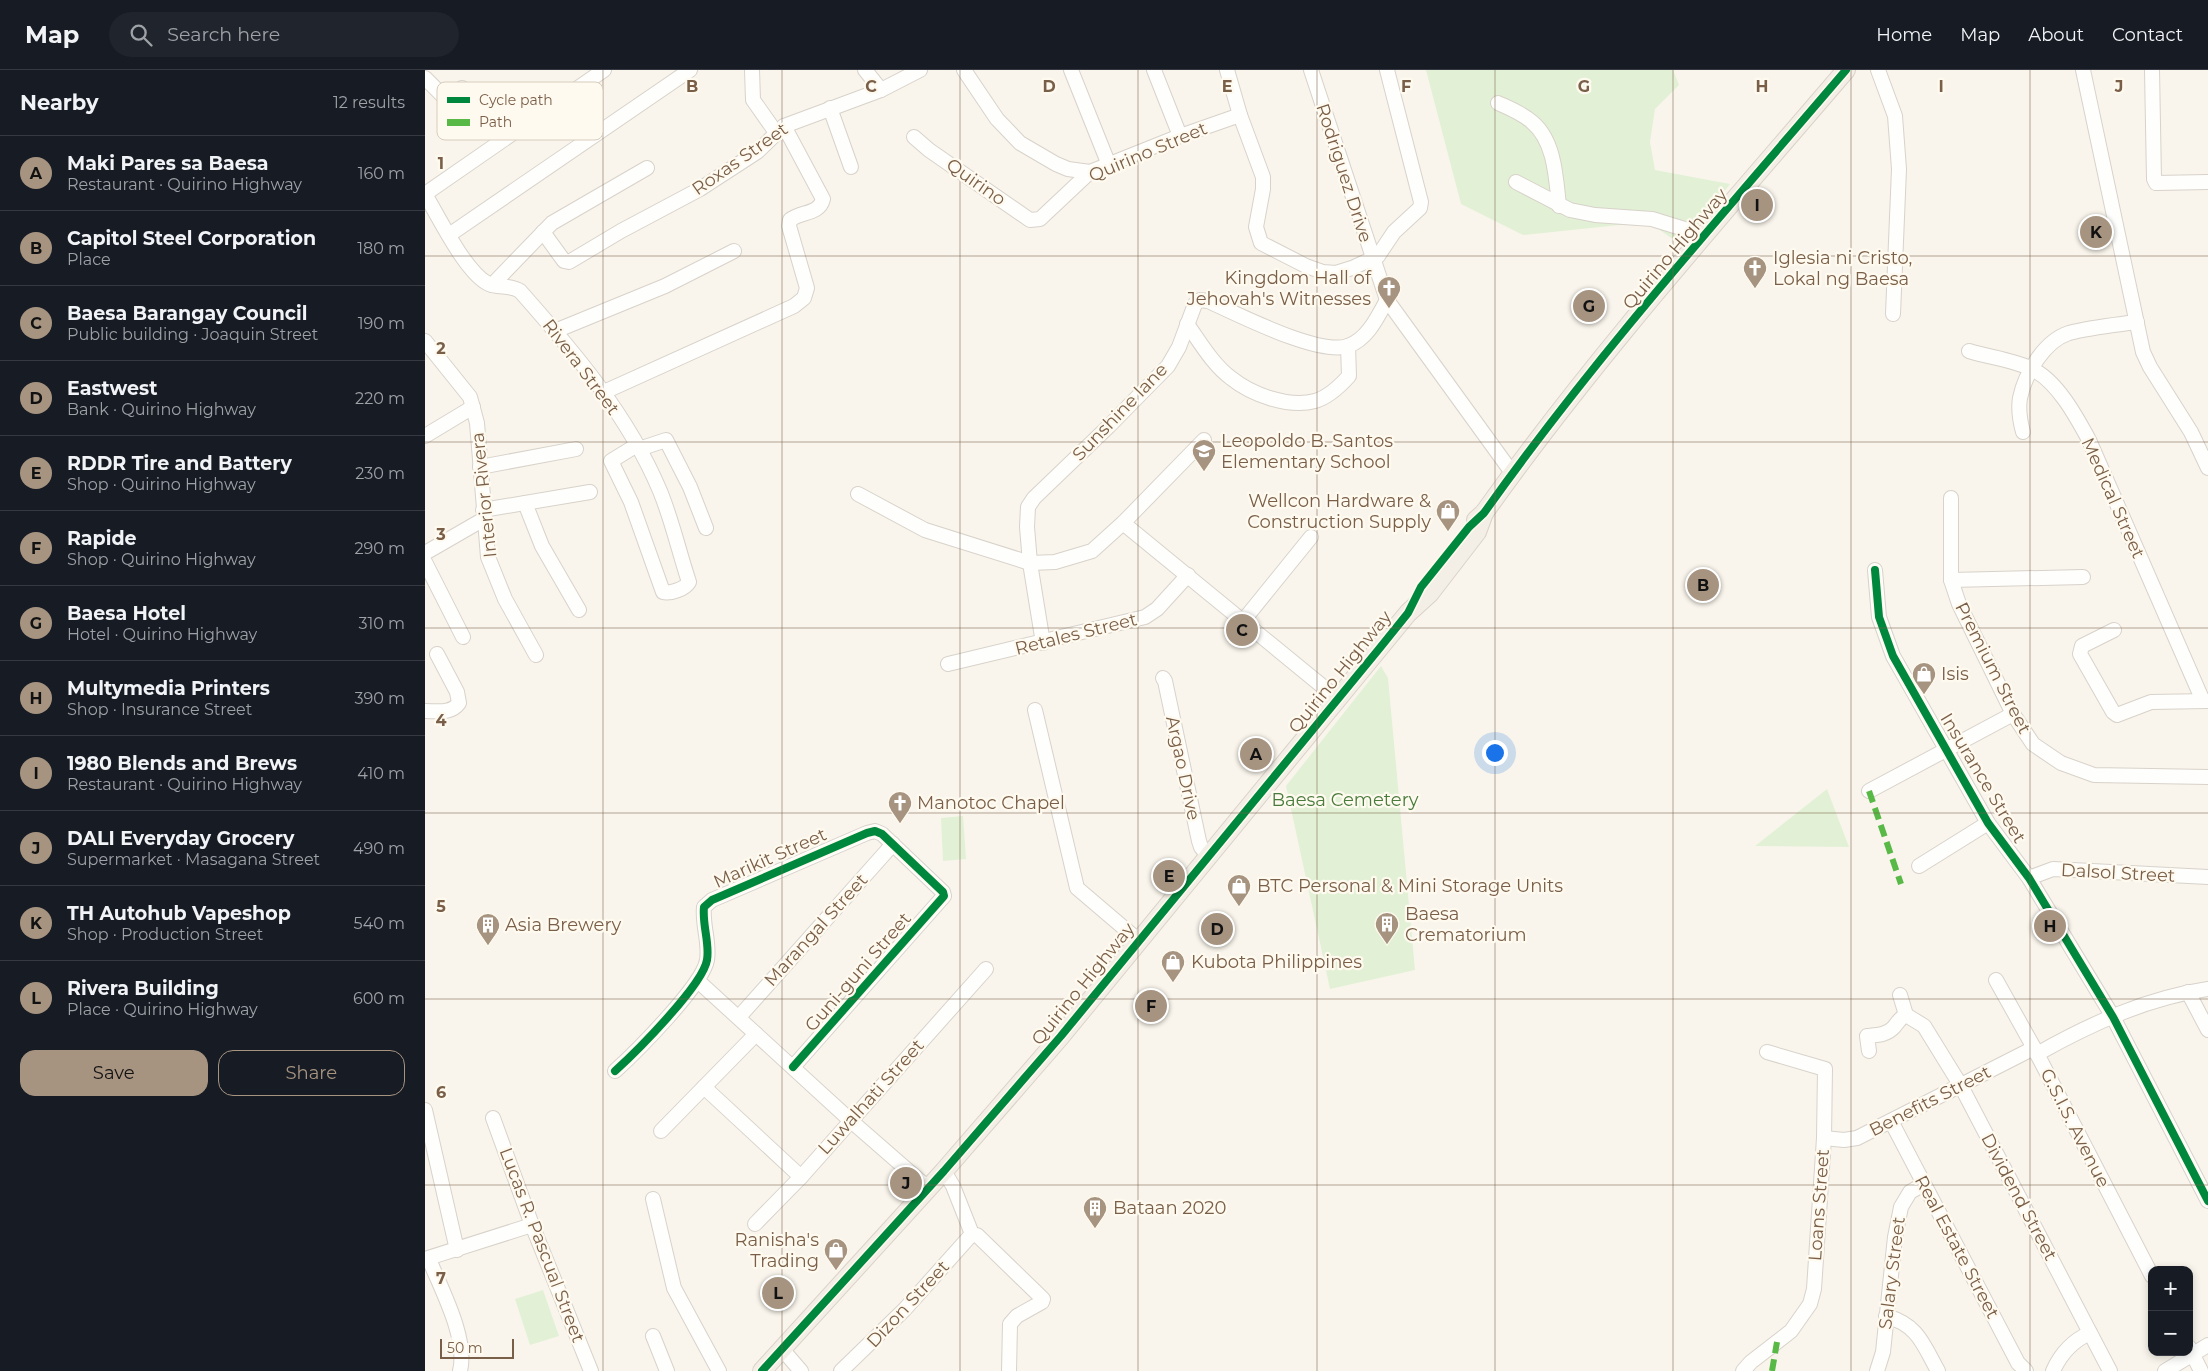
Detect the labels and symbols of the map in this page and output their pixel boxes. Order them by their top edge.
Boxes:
text: B [686,77,698,96]
text: C [865,77,877,96]
text: D [1042,77,1056,96]
text: E [1222,77,1232,96]
text: F [1401,77,1411,96]
text: G [1578,77,1590,96]
text: H [1756,77,1768,96]
text: I [1938,77,1944,96]
text: J [2114,77,2123,96]
legend [437,82,603,140]
text: Cycle path [479,91,553,109]
street label: Rodriguez Drive [1311,101,1377,245]
text: Path [479,113,512,131]
street label: Quirino Street [1085,117,1211,187]
street label: Roxas Street [688,118,792,200]
text: 1 [438,154,444,173]
street label: Quirino [942,154,1010,210]
street label: Quirino Highway [1618,184,1732,314]
pin: I [1741,186,1773,224]
pin: K [2080,213,2112,251]
place label: Iglesia ni Cristo, Lokal ng Baesa [1773,247,1912,290]
church icon: Iglesia ni Cristo, Lokal ng Baesa [1742,255,1768,289]
place label: Kingdom Hall of Jehovah's Witnesses [1186,267,1372,310]
church icon: Kingdom Hall of Jehovah's Witnesses [1376,275,1402,309]
pin: G [1573,287,1605,325]
street label: Rivera Street [538,315,624,419]
text: 2 [436,339,446,358]
street label: Sunshine lane [1068,358,1172,465]
place label: Leopoldo B. Santos Elementary School [1221,430,1393,473]
street label: Interior Rivera [466,431,502,559]
street label: Medical Street [2077,434,2149,562]
school or university icon: Leopoldo B. Santos Elementary School [1191,438,1217,472]
place label: Wellcon Hardware & Construction Supply [1247,490,1431,533]
shop icon: Wellcon Hardware & Construction Supply [1435,498,1461,532]
text: 3 [435,525,446,544]
pin: B [1687,566,1719,604]
street label: Premium Street [1950,599,2036,737]
street label: Quirino Highway [1284,606,1396,738]
street label: Retales Street [1013,608,1139,660]
pin: C [1226,611,1258,649]
shop icon: Isis [1911,661,1937,695]
place label: Isis [1941,663,1969,685]
street label: Insurance Street [1936,709,2030,847]
text: 4 [435,711,447,730]
street label: Argao Drive [1161,714,1205,822]
pin: A [1240,735,1272,773]
your location [1482,740,1508,766]
park label: Baesa Cemetery [1271,789,1419,811]
church icon: Manotoc Chapel [887,790,913,824]
place label: Manotoc Chapel [917,792,1065,814]
street label: Marikit Street [710,823,830,893]
pin: E [1153,857,1185,895]
street label: Dalsol Street [2060,859,2176,887]
street label: Marangal Street [760,869,872,991]
shop icon: BTC Personal & Mini Storage Units [1226,873,1252,907]
place label: BTC Personal & Mini Storage Units [1257,875,1563,897]
text: 5 [436,897,446,916]
place label: Baesa Crematorium [1405,903,1527,946]
pin: H [2034,907,2066,945]
street label: Guni-guni Street [800,908,916,1036]
pin: D [1201,910,1233,948]
building icon: Baesa Crematorium [1374,911,1400,945]
building icon: Asia Brewery [475,912,501,946]
place label: Asia Brewery [505,914,622,936]
street label: Quirino Highway [1027,918,1139,1050]
shop icon: Kubota Philippines [1160,949,1186,983]
place label: Kubota Philippines [1191,951,1362,973]
pin: F [1135,987,1167,1025]
street label: Luwalhati Street [813,1035,929,1159]
street label: Benefits Street [1865,1061,1995,1141]
street label: G.S.I.S. Avenue [2036,1065,2115,1191]
text: 6 [436,1083,446,1102]
street label: Dividend Street [1976,1130,2062,1264]
street label: Lucas R. Pascual Street [495,1144,589,1346]
street label: Loans Street [1804,1148,1834,1262]
pin: J [890,1164,922,1202]
street label: Real Estate Street [1910,1172,2004,1322]
building icon: Bataan 2020 [1082,1195,1108,1229]
place label: Bataan 2020 [1113,1197,1226,1219]
street label: Salary Street [1874,1216,1910,1330]
place label: Ranisha's Trading [734,1229,819,1272]
shop icon: Ranisha's Trading [823,1237,849,1271]
street label: Dizon Street [862,1256,954,1352]
text: 7 [436,1269,446,1288]
pin: L [762,1274,794,1312]
scale bar [440,1336,514,1359]

